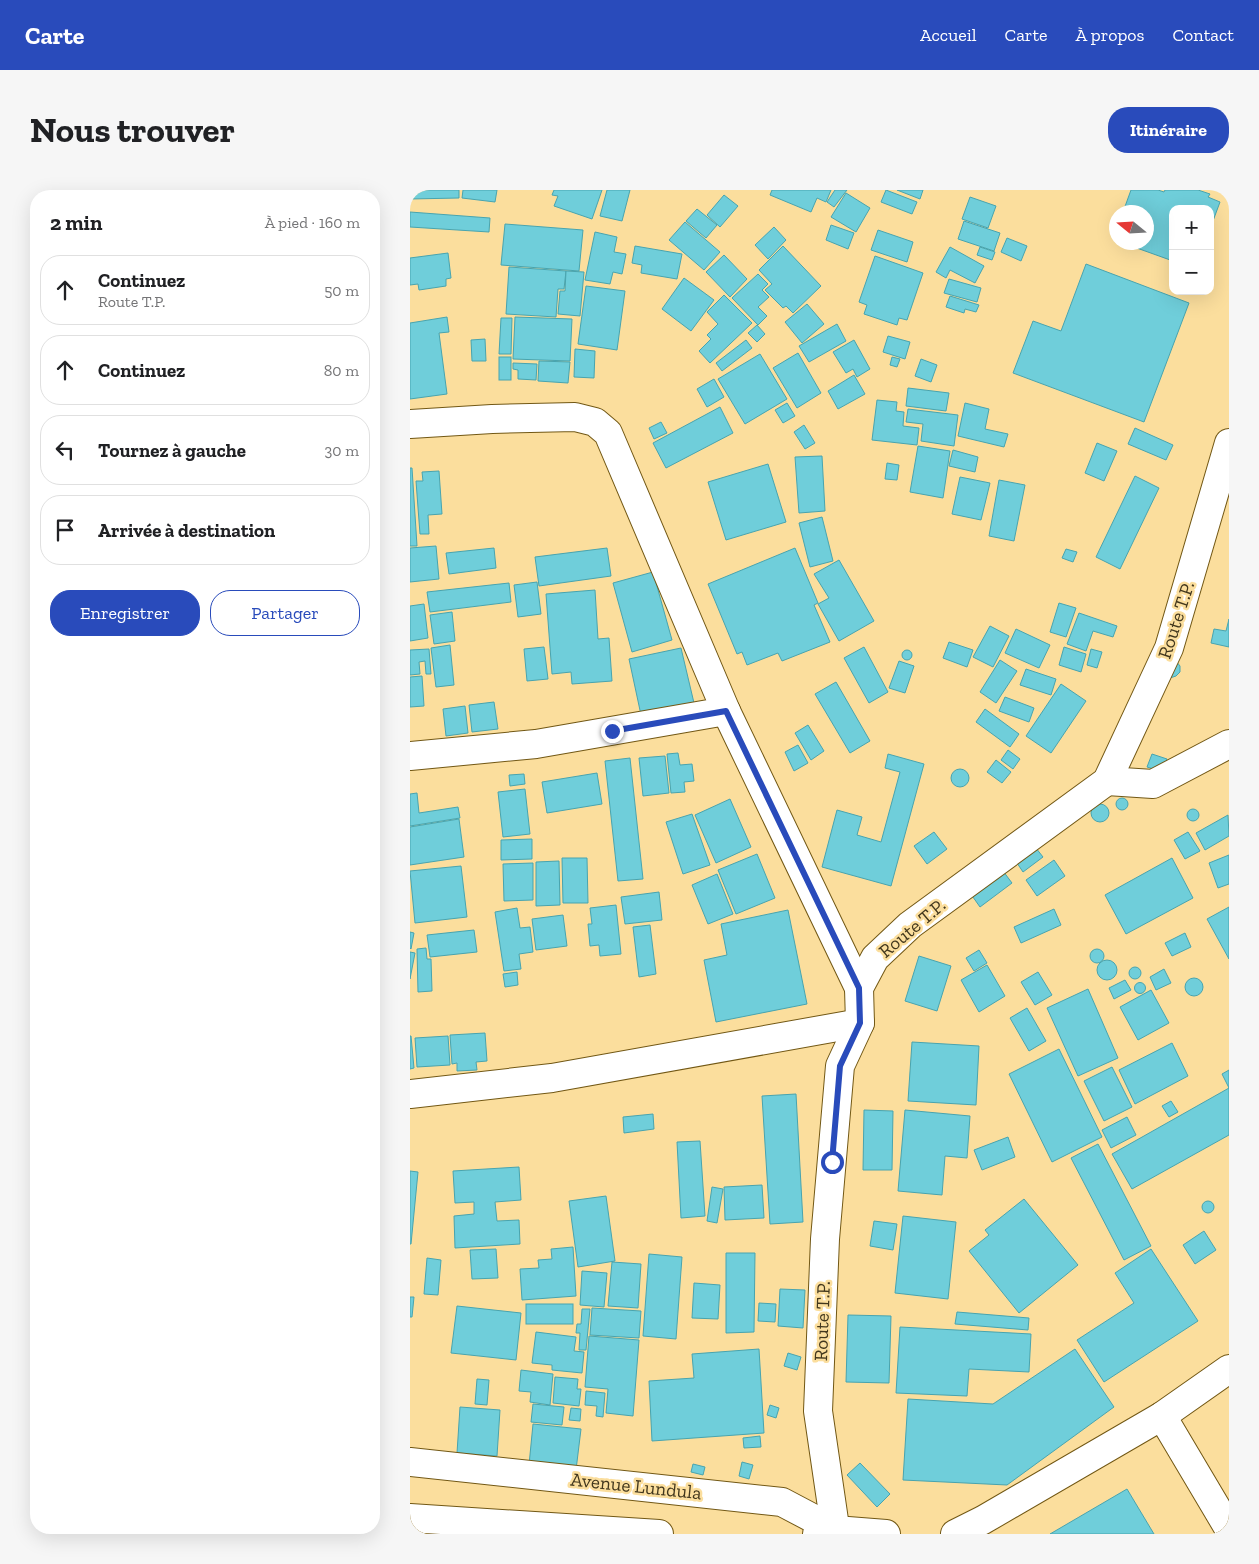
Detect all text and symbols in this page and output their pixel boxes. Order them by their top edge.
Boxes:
text: Carte [25,21,84,50]
text: Accueil [920,24,977,46]
text: Carte [1005,24,1048,46]
text: À propos [1076,24,1144,46]
text: Contact [1172,24,1234,46]
button: Itinéraire [1108,107,1229,153]
text: Nous trouver [30,109,235,151]
north arrow [1109,205,1154,250]
map controls [1169,205,1214,295]
button: + [1169,205,1214,250]
text: 2 min [50,210,102,235]
text: À pied · 160 m [265,213,360,232]
button: − [1169,250,1214,295]
text: Continuez [98,269,185,292]
icon: ahead [51,276,79,304]
text: 50 m [324,281,359,300]
text: Route T.P. [98,292,165,311]
icon: ahead [51,356,79,384]
text: Continuez [98,359,185,382]
text: 80 m [324,361,359,380]
icon: left [51,436,79,464]
text: Tournez à gauche [98,439,246,462]
text: 30 m [325,441,359,460]
icon: arrive [51,516,79,544]
text: Arrivée à destination [98,519,275,542]
street label: Route T.P. [1153,578,1199,662]
button: Enregistrer [50,590,200,636]
button: Partager [210,590,360,636]
route end [601,720,624,743]
street label: Route T.P. [874,893,950,963]
route start [821,1151,844,1174]
street label: Route T.P. [809,1281,835,1361]
street label: Avenue Lundula [569,1468,703,1504]

